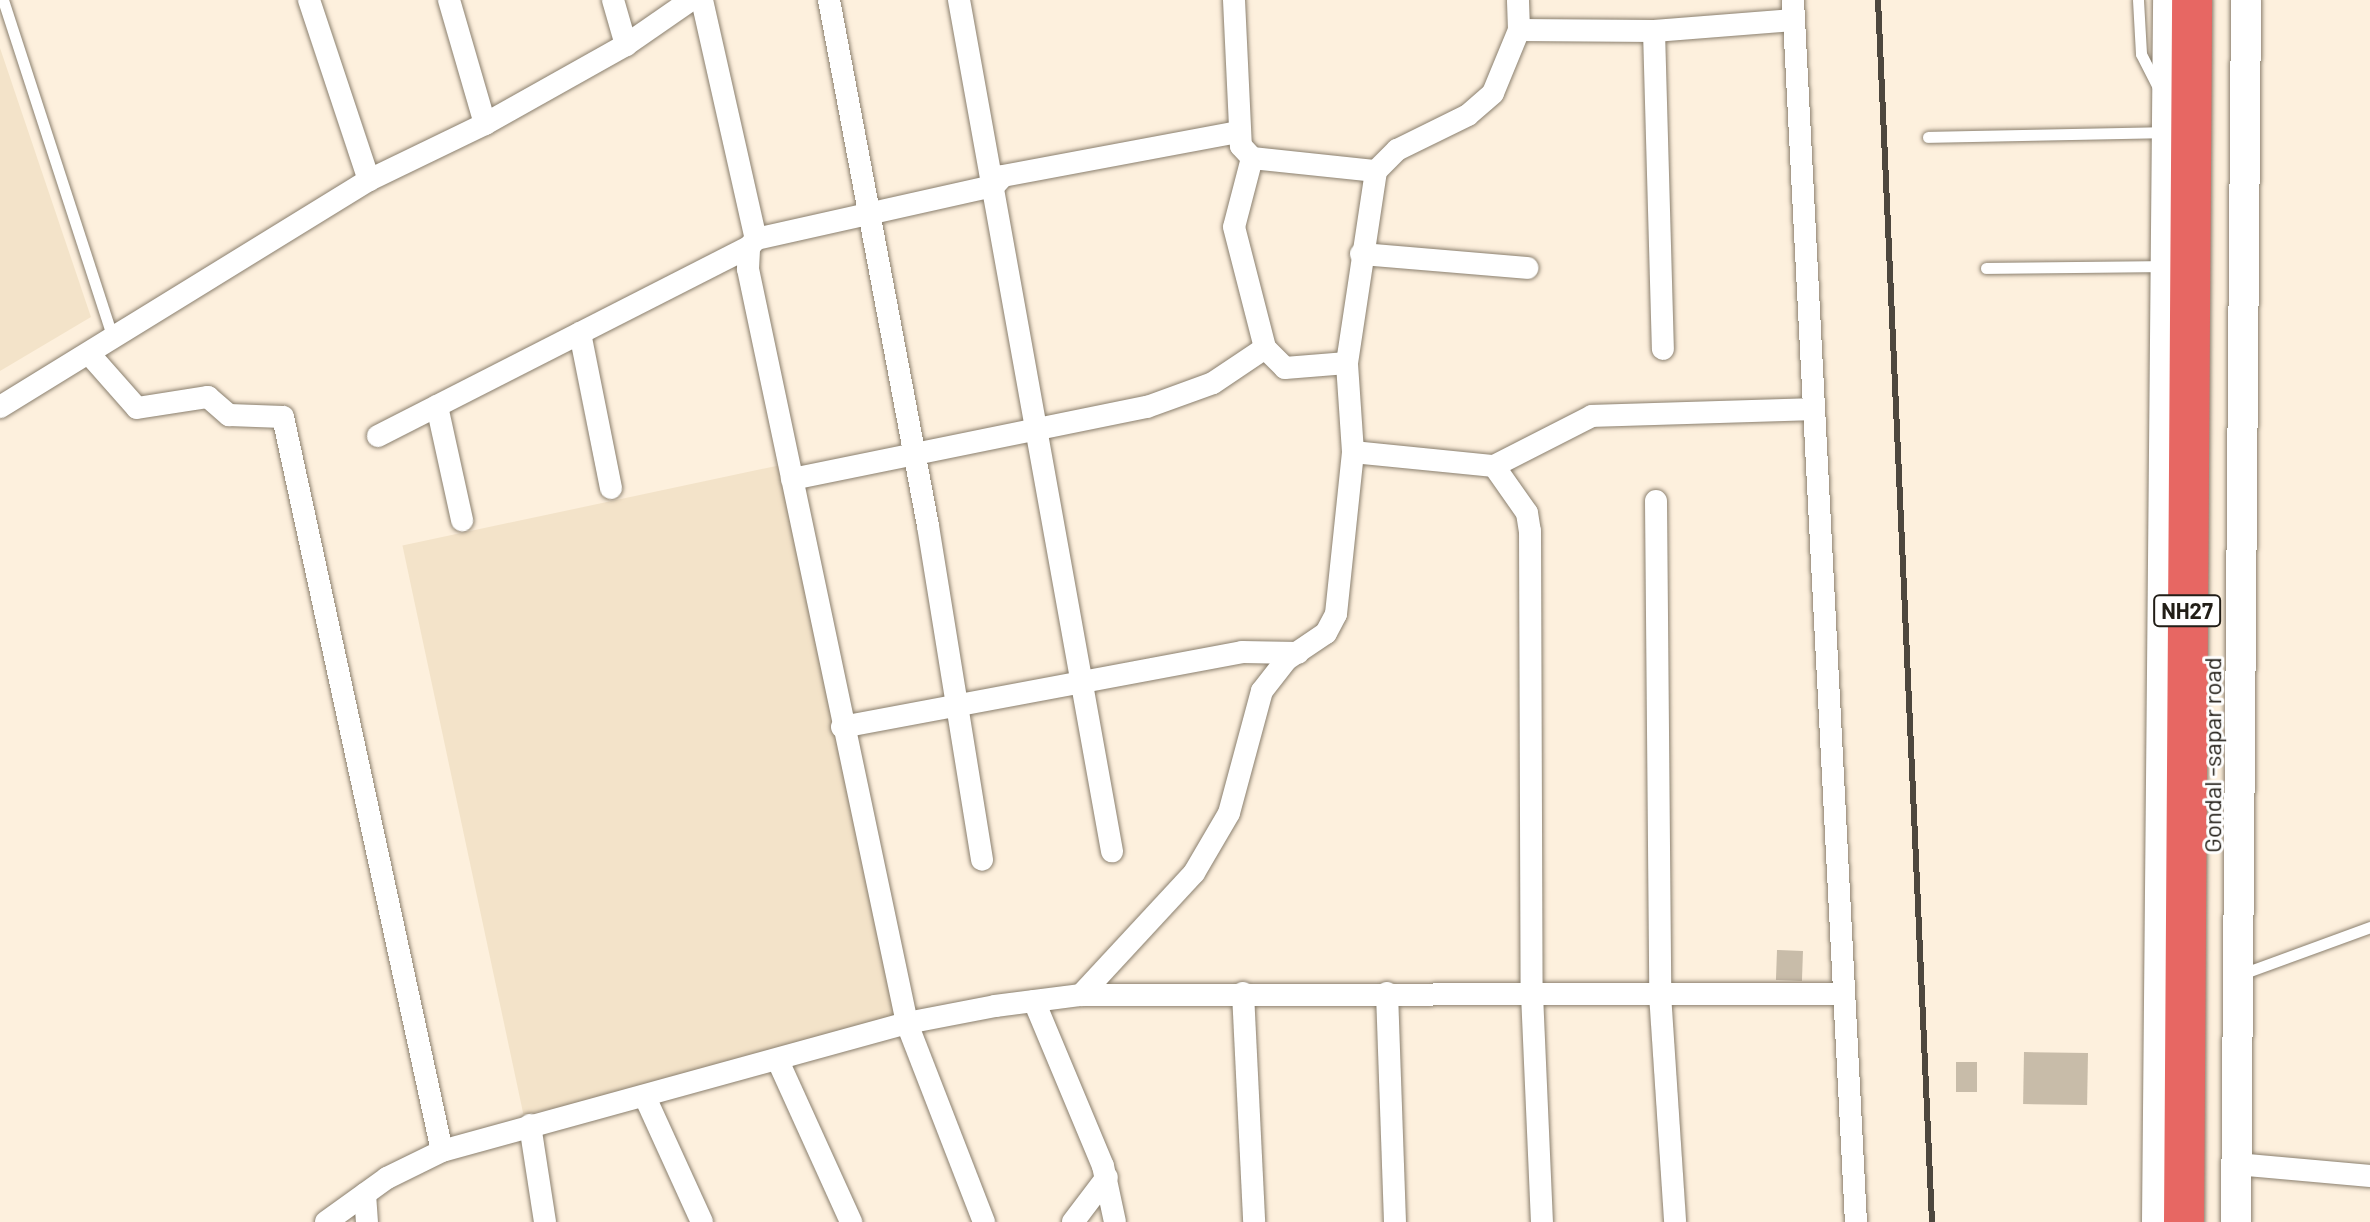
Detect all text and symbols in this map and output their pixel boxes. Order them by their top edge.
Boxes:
road number: NH27 [2153,593,2221,629]
street label: Gondal -sapar road [2198,657,2226,853]

